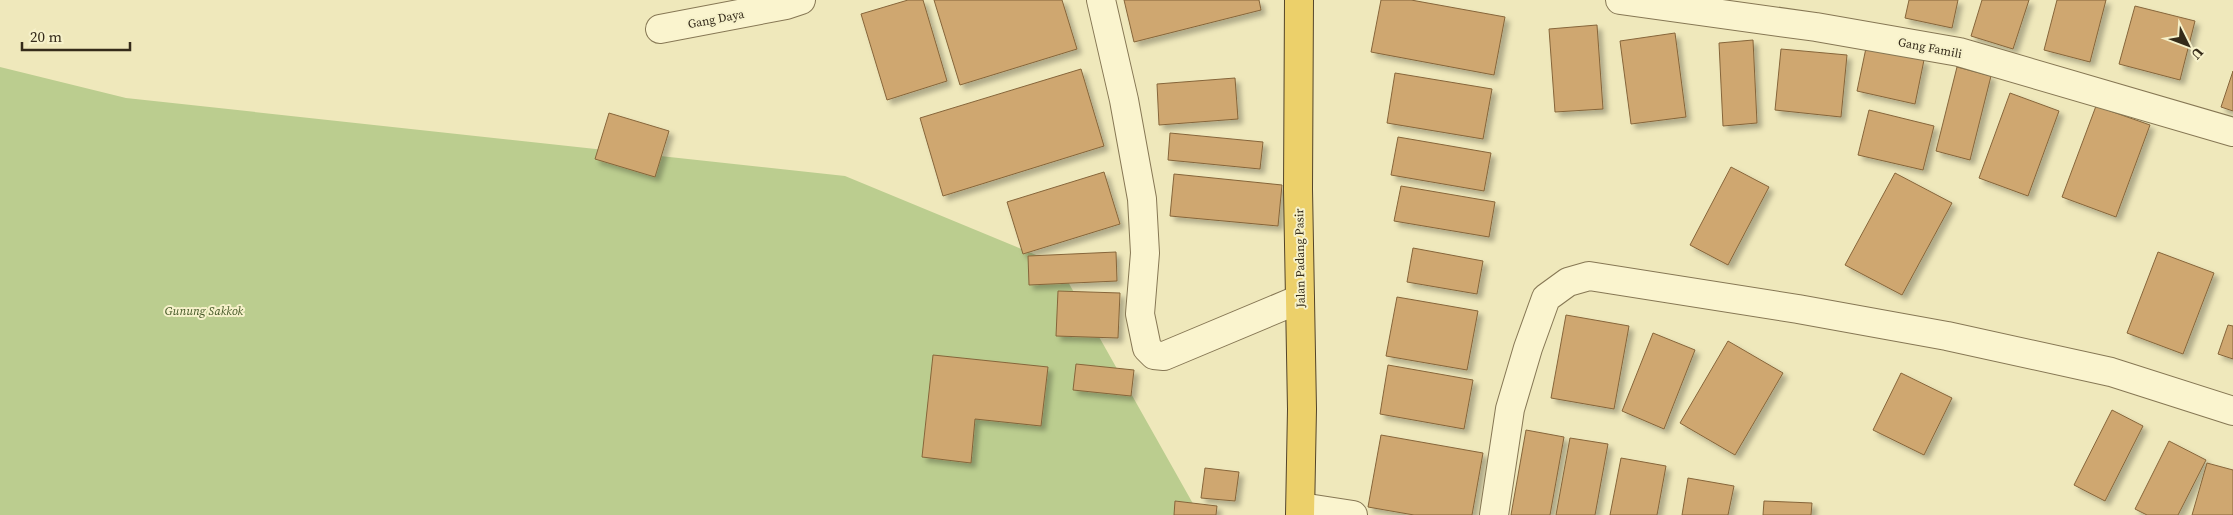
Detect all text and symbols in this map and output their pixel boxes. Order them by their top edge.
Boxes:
street label: Gang Daya [686,6,746,32]
scale bar [22,20,130,52]
north arrow [2163,20,2213,70]
text: 20 m [30,26,62,47]
street label: Gang Famili [1897,34,1964,62]
text: U [2187,43,2209,64]
street label: Jalan Padang Pasir [1291,208,1309,309]
park label: Gunung Sakkok [165,303,244,319]

